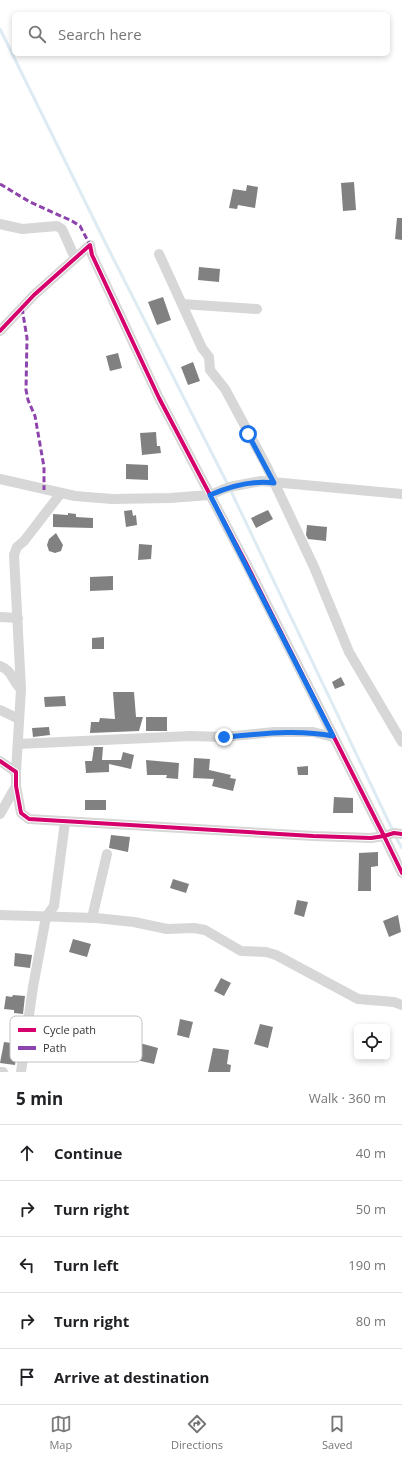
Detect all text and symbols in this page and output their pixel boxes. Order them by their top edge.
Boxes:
search box [12,12,390,56]
icon: search [26,23,48,45]
text: Search here [58,24,142,44]
route start [239,425,257,443]
route end [215,728,233,746]
legend [10,1016,142,1062]
text: Cycle path [43,1022,96,1037]
map controls [354,1024,390,1060]
button: locate [354,1024,390,1060]
text: Path [43,1040,66,1055]
text: 5 min [16,1087,63,1110]
text: Walk · 360 m [309,1089,386,1107]
icon: ahead [16,1142,38,1164]
text: Continue [54,1143,122,1163]
text: 40 m [356,1144,386,1162]
icon: right [16,1198,38,1220]
text: Turn right [54,1199,129,1219]
text: 50 m [356,1200,386,1218]
icon: left [16,1254,38,1276]
text: Turn left [54,1255,119,1275]
text: 190 m [348,1256,386,1274]
icon: right [16,1310,38,1332]
text: Turn right [54,1311,129,1331]
text: 80 m [356,1312,386,1330]
icon: arrive [16,1366,38,1388]
text: Arrive at destination [54,1367,209,1387]
tab: Map [49,1413,72,1452]
tab: Directions [171,1413,223,1452]
tab: Saved [322,1413,353,1452]

